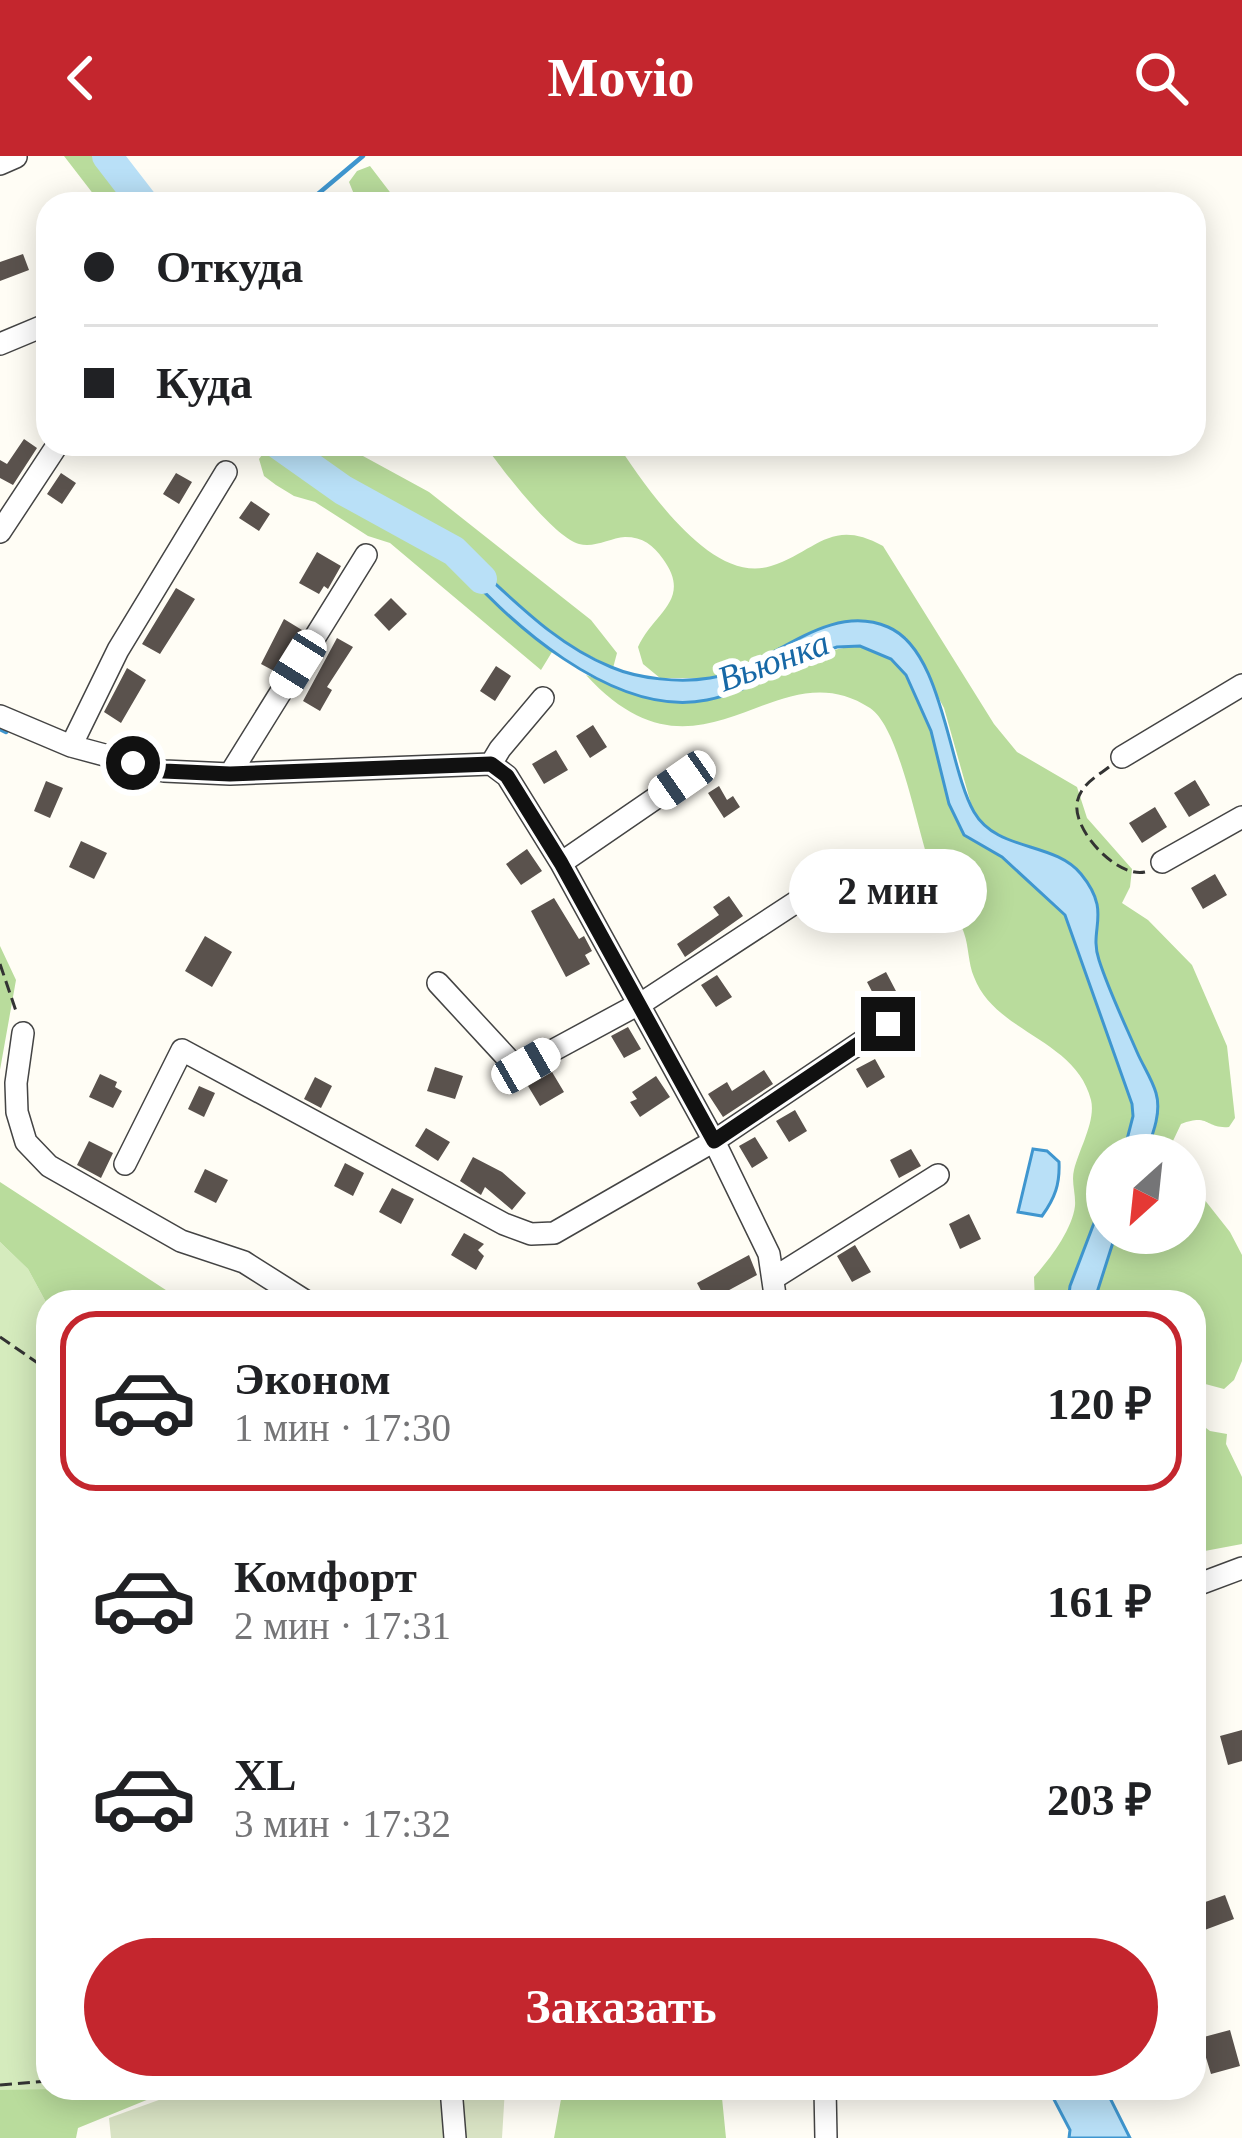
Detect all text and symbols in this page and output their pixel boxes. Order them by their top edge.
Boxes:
icon: back [48,45,114,111]
icon: search [1128,45,1194,111]
text: Movio [548,48,694,108]
text: Откуда [156,242,303,292]
text: Куда [156,358,252,408]
water label: Вьюнка [712,622,834,699]
car [264,624,332,704]
route start [106,736,160,790]
car [642,745,722,815]
callout: 2 мин [789,850,987,934]
text: 2 мин [838,869,938,912]
route end [861,997,915,1051]
car [486,1032,566,1100]
north arrow [1086,1134,1206,1254]
map controls [1086,1134,1206,1254]
icon: car [90,1347,198,1455]
text: Эконом [234,1354,391,1404]
text: 120 ₽ [1047,1379,1152,1429]
text: 1 мин · 17:30 [234,1406,451,1449]
icon: car [90,1545,198,1653]
text: Комфорт [234,1552,417,1602]
text: 161 ₽ [1047,1577,1152,1627]
text: 2 мин · 17:31 [234,1604,451,1647]
icon: car [90,1743,198,1851]
text: XL [234,1750,297,1800]
text: 203 ₽ [1047,1775,1152,1825]
text: 3 мин · 17:32 [234,1802,451,1845]
button: Заказать [84,1938,1158,2076]

